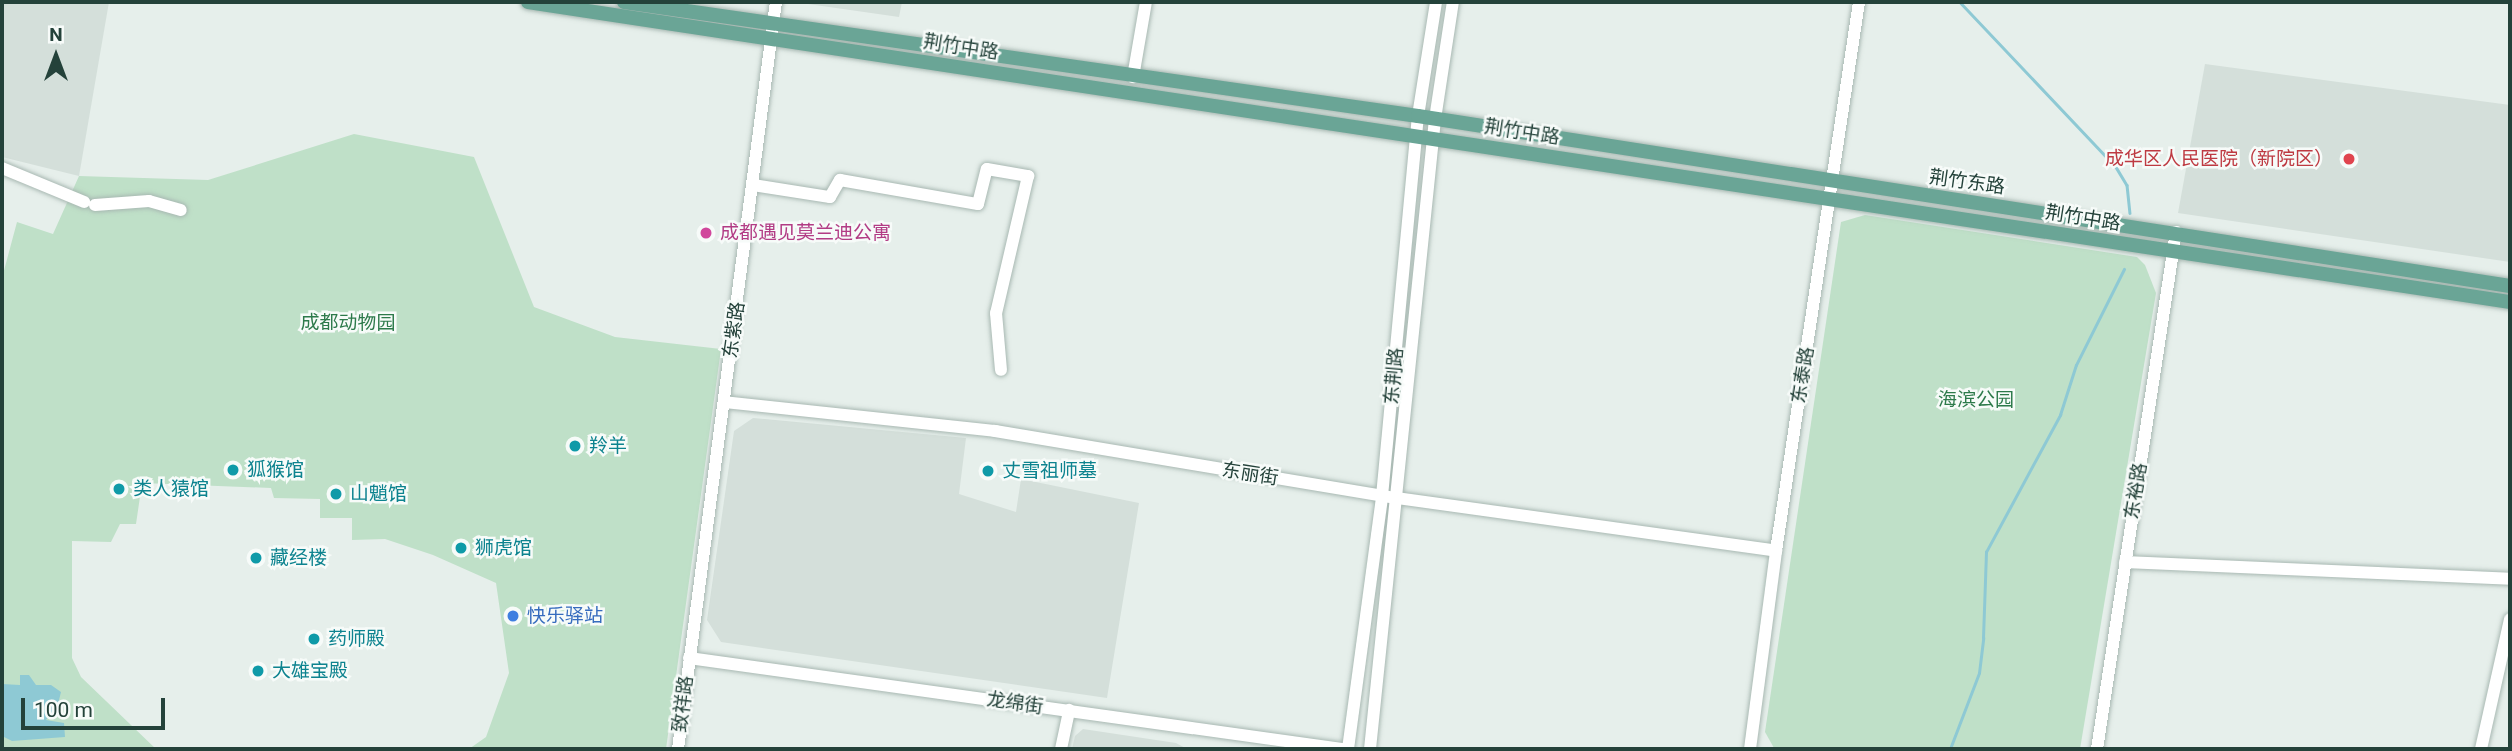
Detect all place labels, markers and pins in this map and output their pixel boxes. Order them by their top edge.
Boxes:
place label: 成华区人民医院（新院区） [2105,148,2333,170]
marker: 成华区人民医院（新院区） [2339,149,2359,169]
place label: 成都遇见莫兰迪公寓 [720,222,891,244]
marker: 成都遇见莫兰迪公寓 [698,225,714,241]
place label: 羚羊 [589,435,627,457]
marker: 羚羊 [567,438,583,454]
place label: 狐猴馆 [247,459,304,481]
place label: 丈雪祖师墓 [1002,460,1097,482]
marker: 狐猴馆 [225,462,241,478]
marker: 丈雪祖师墓 [980,463,996,479]
place label: 类人猿馆 [133,478,209,500]
marker: 类人猿馆 [111,481,127,497]
place label: 山魈馆 [350,483,407,505]
marker: 山魈馆 [328,486,344,502]
place label: 狮虎馆 [475,537,532,559]
marker: 狮虎馆 [453,540,469,556]
place label: 藏经楼 [270,547,327,569]
marker: 藏经楼 [248,550,264,566]
place label: 快乐驿站 [527,605,603,627]
marker: 快乐驿站 [505,608,521,624]
place label: 药师殿 [328,628,385,650]
marker: 药师殿 [306,631,322,647]
place label: 大雄宝殿 [272,660,348,682]
marker: 大雄宝殿 [250,663,266,679]

